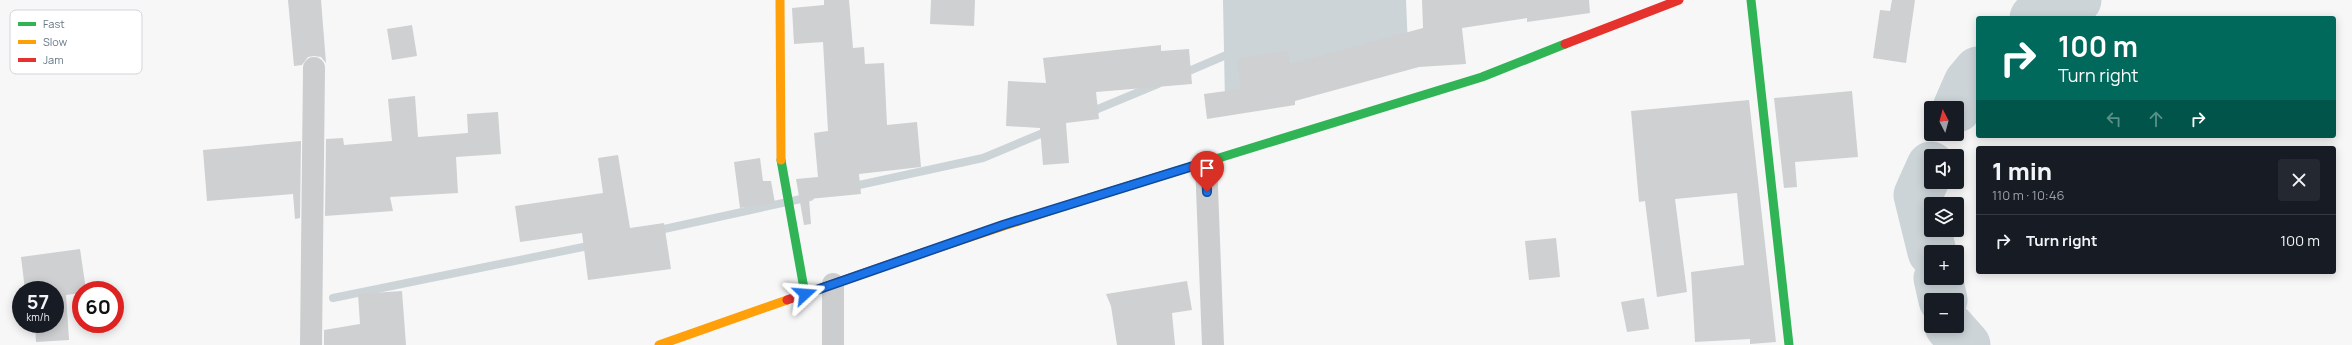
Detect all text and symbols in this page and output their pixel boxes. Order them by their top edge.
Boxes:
legend [10,10,142,74]
text: Fast [43,16,65,31]
text: 100 m [2058,27,2138,65]
icon: right [1992,32,2044,84]
text: Slow [43,34,68,49]
text: Jam [43,52,64,67]
text: Turn right [2058,63,2139,87]
north arrow [1924,101,1964,141]
map controls [1924,101,1964,333]
icon: left [2103,108,2125,130]
icon: ahead [2145,108,2167,130]
icon: right [2187,108,2209,130]
button: sound [1924,149,1964,189]
pin [1190,151,1224,192]
text: 1 min [1992,154,2052,187]
icon: arrive [1196,157,1218,179]
button: close [2278,159,2320,201]
text: 110 m · 10:46 [1992,186,2064,204]
button: layers [1924,197,1964,237]
icon: right [1992,230,2014,252]
text: Turn right [2026,230,2097,251]
text: 100 m [2280,230,2320,251]
button: + [1924,245,1964,285]
position arrow [784,273,826,315]
speed limit sign: 60 [72,281,124,333]
text: 57 [27,288,49,315]
button: − [1924,293,1964,333]
text: km/h [26,310,50,324]

